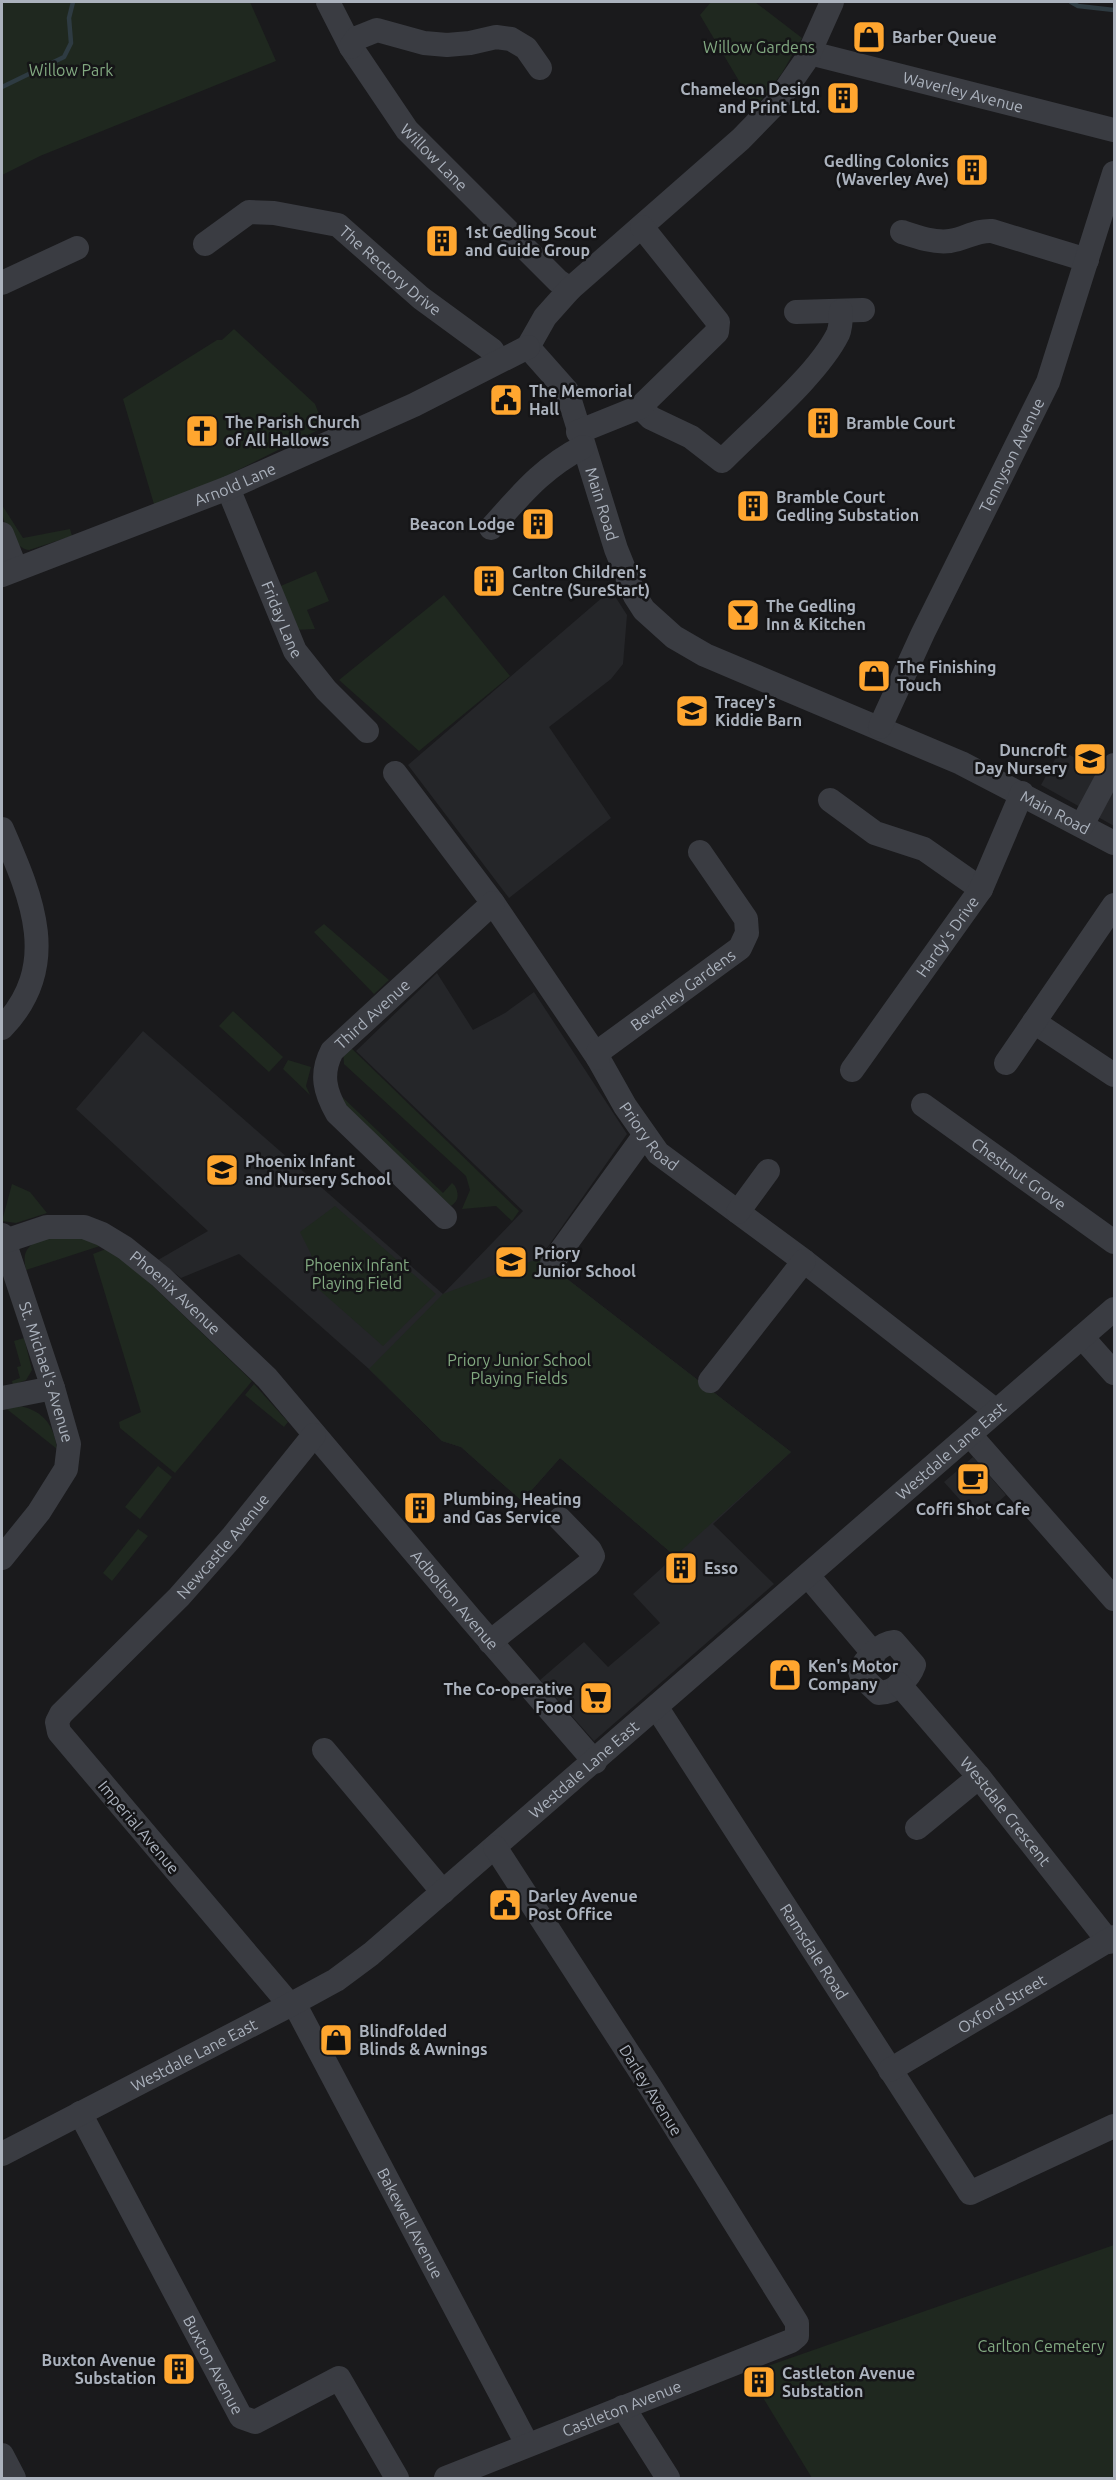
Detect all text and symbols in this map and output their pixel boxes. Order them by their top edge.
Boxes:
shop icon: Barber Queue [851,19,887,55]
place label: Barber Queue [892,28,997,46]
park label: Willow Gardens [703,38,815,56]
park label: Willow Park [29,61,113,79]
street label: Waverley Avenue [901,68,1025,116]
place label: Chameleon Design and Print Ltd. [680,80,820,116]
building icon: Chameleon Design and Print Ltd. [825,80,861,116]
street label: Willow Lane [397,120,471,194]
place label: Gedling Colonics (Waverley Ave) [824,152,949,189]
building icon: Gedling Colonics (Waverley Ave) [954,152,990,188]
street label: The Rectory Drive [336,222,445,319]
building icon: 1st Gedling Scout and Guide Group [424,223,460,259]
place label: 1st Gedling Scout and Guide Group [465,223,597,259]
public building icon: The Memorial Hall [488,382,524,418]
place label: The Memorial Hall [529,382,633,418]
street label: Tennyson Avenue [975,395,1048,516]
building icon: Bramble Court [805,405,841,441]
church icon: The Parish Church of All Hallows [184,413,220,449]
place label: The Parish Church of All Hallows [225,413,360,449]
place label: Bramble Court [846,414,956,432]
street label: Arnold Lane [192,459,278,509]
street label: Main Road [582,465,622,543]
building icon: Bramble Court Gedling Substation [735,488,771,524]
place label: Bramble Court Gedling Substation [776,488,919,524]
building icon: Beacon Lodge [520,506,556,542]
place label: Beacon Lodge [410,515,515,533]
building icon: Carlton Children's Centre (SureStart) [471,563,507,599]
place label: Carlton Children's Centre (SureStart) [512,563,650,600]
street label: Friday Lane [258,578,306,662]
bar icon: The Gedling Inn & Kitchen [725,597,761,633]
place label: The Gedling Inn & Kitchen [766,597,866,633]
shop icon: The Finishing Touch [856,658,892,694]
place label: The Finishing Touch [897,658,996,694]
school or university icon: Tracey's Kiddie Barn [674,693,710,729]
place label: Tracey's Kiddie Barn [715,693,802,729]
place label: Duncroft Day Nursery [974,741,1067,777]
school or university icon: Duncroft Day Nursery [1072,741,1108,777]
street label: Main Road [1018,787,1093,838]
street label: Hardy's Drive [912,893,982,980]
street label: Beverley Gardens [627,946,739,1034]
street label: Third Avenue [331,975,413,1053]
street label: Priory Road [616,1098,682,1174]
street label: Chestnut Grove [968,1134,1070,1214]
school or university icon: Phoenix Infant and Nursery School [204,1152,240,1188]
place label: Phoenix Infant and Nursery School [245,1152,391,1188]
school or university icon: Priory Junior School [493,1244,529,1280]
place label: Priory Junior School [534,1244,636,1280]
street label: Phoenix Avenue [127,1247,224,1338]
park label: Phoenix Infant Playing Field [305,1256,410,1292]
street label: St. Michael's Avenue [16,1299,77,1444]
park label: Priory Junior School Playing Fields [447,1351,591,1387]
street label: Westdale Lane East [892,1398,1010,1503]
cafe icon: Coffi Shot Cafe [955,1461,991,1497]
street label: Newcastle Avenue [173,1490,272,1602]
building icon: Plumbing, Heating and Gas Service [402,1490,438,1526]
place label: Plumbing, Heating and Gas Service [443,1490,581,1526]
place label: Coffi Shot Cafe [916,1500,1030,1518]
street label: Adbolton Avenue [407,1546,502,1653]
building icon: Esso [663,1550,699,1586]
place label: Esso [704,1559,738,1577]
shop icon: Ken's Motor Company [767,1657,803,1693]
place label: Ken's Motor Company [808,1657,899,1693]
place label: The Co-operative Food [443,1680,573,1716]
supermarket icon: The Co-operative Food [578,1680,614,1716]
street label: Westdale Lane East [525,1716,643,1822]
street label: Westdale Crescent [957,1753,1055,1870]
street label: Imperial Avenue [95,1777,183,1877]
public building icon: Darley Avenue Post Office [487,1887,523,1923]
place label: Darley Avenue Post Office [528,1887,638,1923]
street label: Ramsdale Road [777,1900,852,2003]
street label: Oxford Street [954,1970,1050,2037]
street label: Westdale Lane East [128,2014,261,2095]
shop icon: Blindfolded Blinds & Awnings [318,2022,354,2058]
place label: Blindfolded Blinds & Awnings [359,2022,488,2058]
street label: Darley Avenue [616,2041,686,2139]
street label: Bakewell Avenue [374,2165,447,2281]
street label: Buxton Avenue [180,2312,247,2418]
park label: Carlton Cemetery [977,2337,1105,2355]
place label: Buxton Avenue Substation [42,2351,156,2387]
building icon: Buxton Avenue Substation [161,2351,197,2387]
building icon: Castleton Avenue Substation [741,2364,777,2400]
place label: Castleton Avenue Substation [782,2364,915,2400]
street label: Castleton Avenue [559,2376,684,2440]

